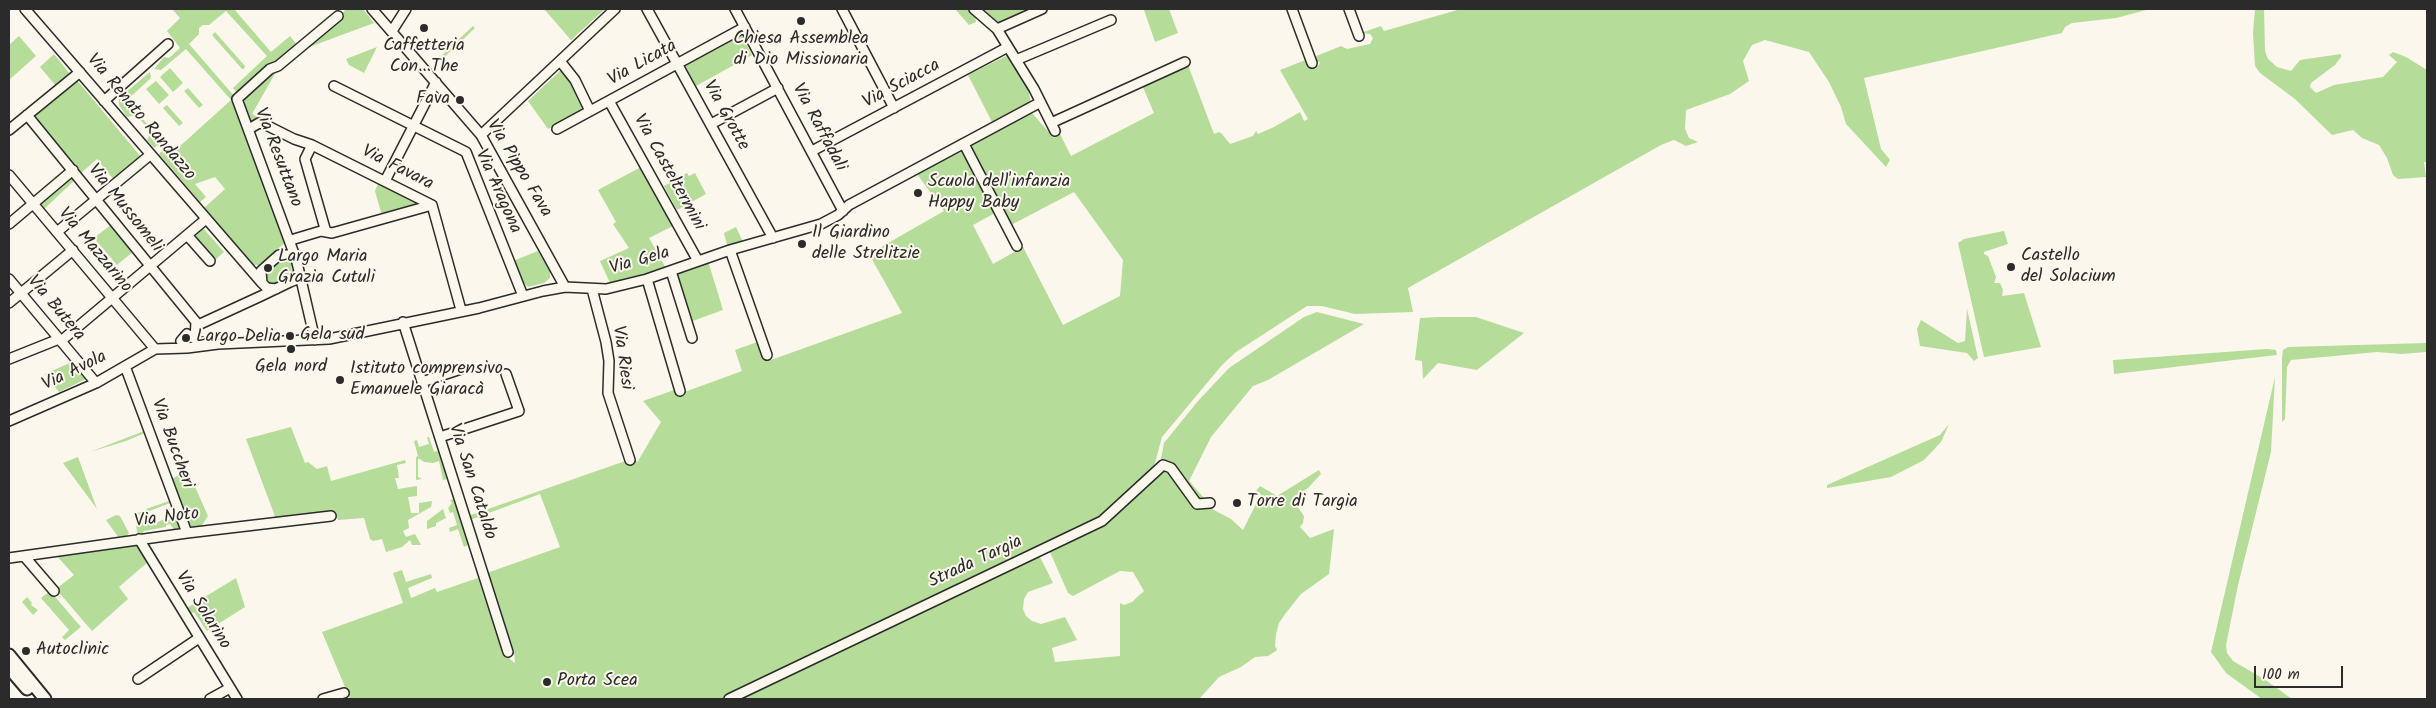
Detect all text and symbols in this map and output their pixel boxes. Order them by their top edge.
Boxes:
marker: Chiesa Assemblea di Dio Missionaria [795,15,807,27]
marker: Caffetteria Con...The [418,22,430,34]
place label: Chiesa Assemblea di Dio Missionaria [733,29,869,72]
place label: Caffetteria Con...The [383,36,465,78]
street label: Via Licata [605,36,681,92]
street label: Via Renato Randazzo [81,50,199,186]
street label: Via Sciacca [860,56,944,114]
street label: Via Grotte [697,77,753,155]
street label: Via Raffadali [786,80,850,176]
place label: Fava [416,89,450,111]
marker: Fava [454,94,466,106]
street label: Via Resuttano [248,105,306,211]
street label: Via Casteltermini [627,111,709,235]
street label: Via Pippo Fava [480,116,556,222]
street label: Via Favara [357,142,437,196]
street label: Via Aragona [469,147,525,237]
street label: Via Mussomeli [82,161,166,257]
place label: Scuola dell'infanzia Happy Baby [928,172,1070,214]
marker: Scuola dell'infanzia Happy Baby [912,187,924,199]
street label: Via Mazzarino [52,204,136,298]
place label: Il Giardino delle Strelitzie [812,223,920,266]
marker: Il Giardino delle Strelitzie [796,238,808,250]
street label: Via Gela [607,243,673,281]
place label: Castello del Solacium [2021,246,2116,288]
place label: Largo Maria Grazia Cutuli [278,247,375,290]
marker: Castello del Solacium [2005,261,2017,273]
marker: Largo Maria Grazia Cutuli [262,262,274,274]
street label: Via Butera [21,272,89,346]
place label: Gela sud [300,325,364,347]
street label: Via Riesi [606,325,636,391]
place label: Largo Delia [196,327,281,349]
marker: Gela sud [284,330,296,342]
marker: Largo Delia [180,332,192,344]
marker: Gela nord [285,343,297,355]
street label: Via Avola [39,347,111,397]
place label: Gela nord [255,357,327,379]
place label: Istituto comprensivo Emanuele Giaracà [350,359,503,402]
marker: Istituto comprensivo Emanuele Giaracà [334,374,346,386]
street label: Via Buccheri [145,396,197,492]
street label: Via San Cataldo [442,421,500,543]
place label: Torre di Targia [1247,492,1358,514]
marker: Torre di Targia [1231,497,1243,509]
street label: Via Noto [133,504,201,534]
street label: Strada Targia [926,532,1026,594]
street label: Via Solarino [170,568,234,654]
place label: Autoclinic [36,640,109,662]
marker: Autoclinic [20,645,32,657]
scale bar [2256,656,2345,688]
text: 100 m [2262,663,2300,687]
place label: Porta Scea [557,671,638,693]
marker: Porta Scea [541,676,553,688]

